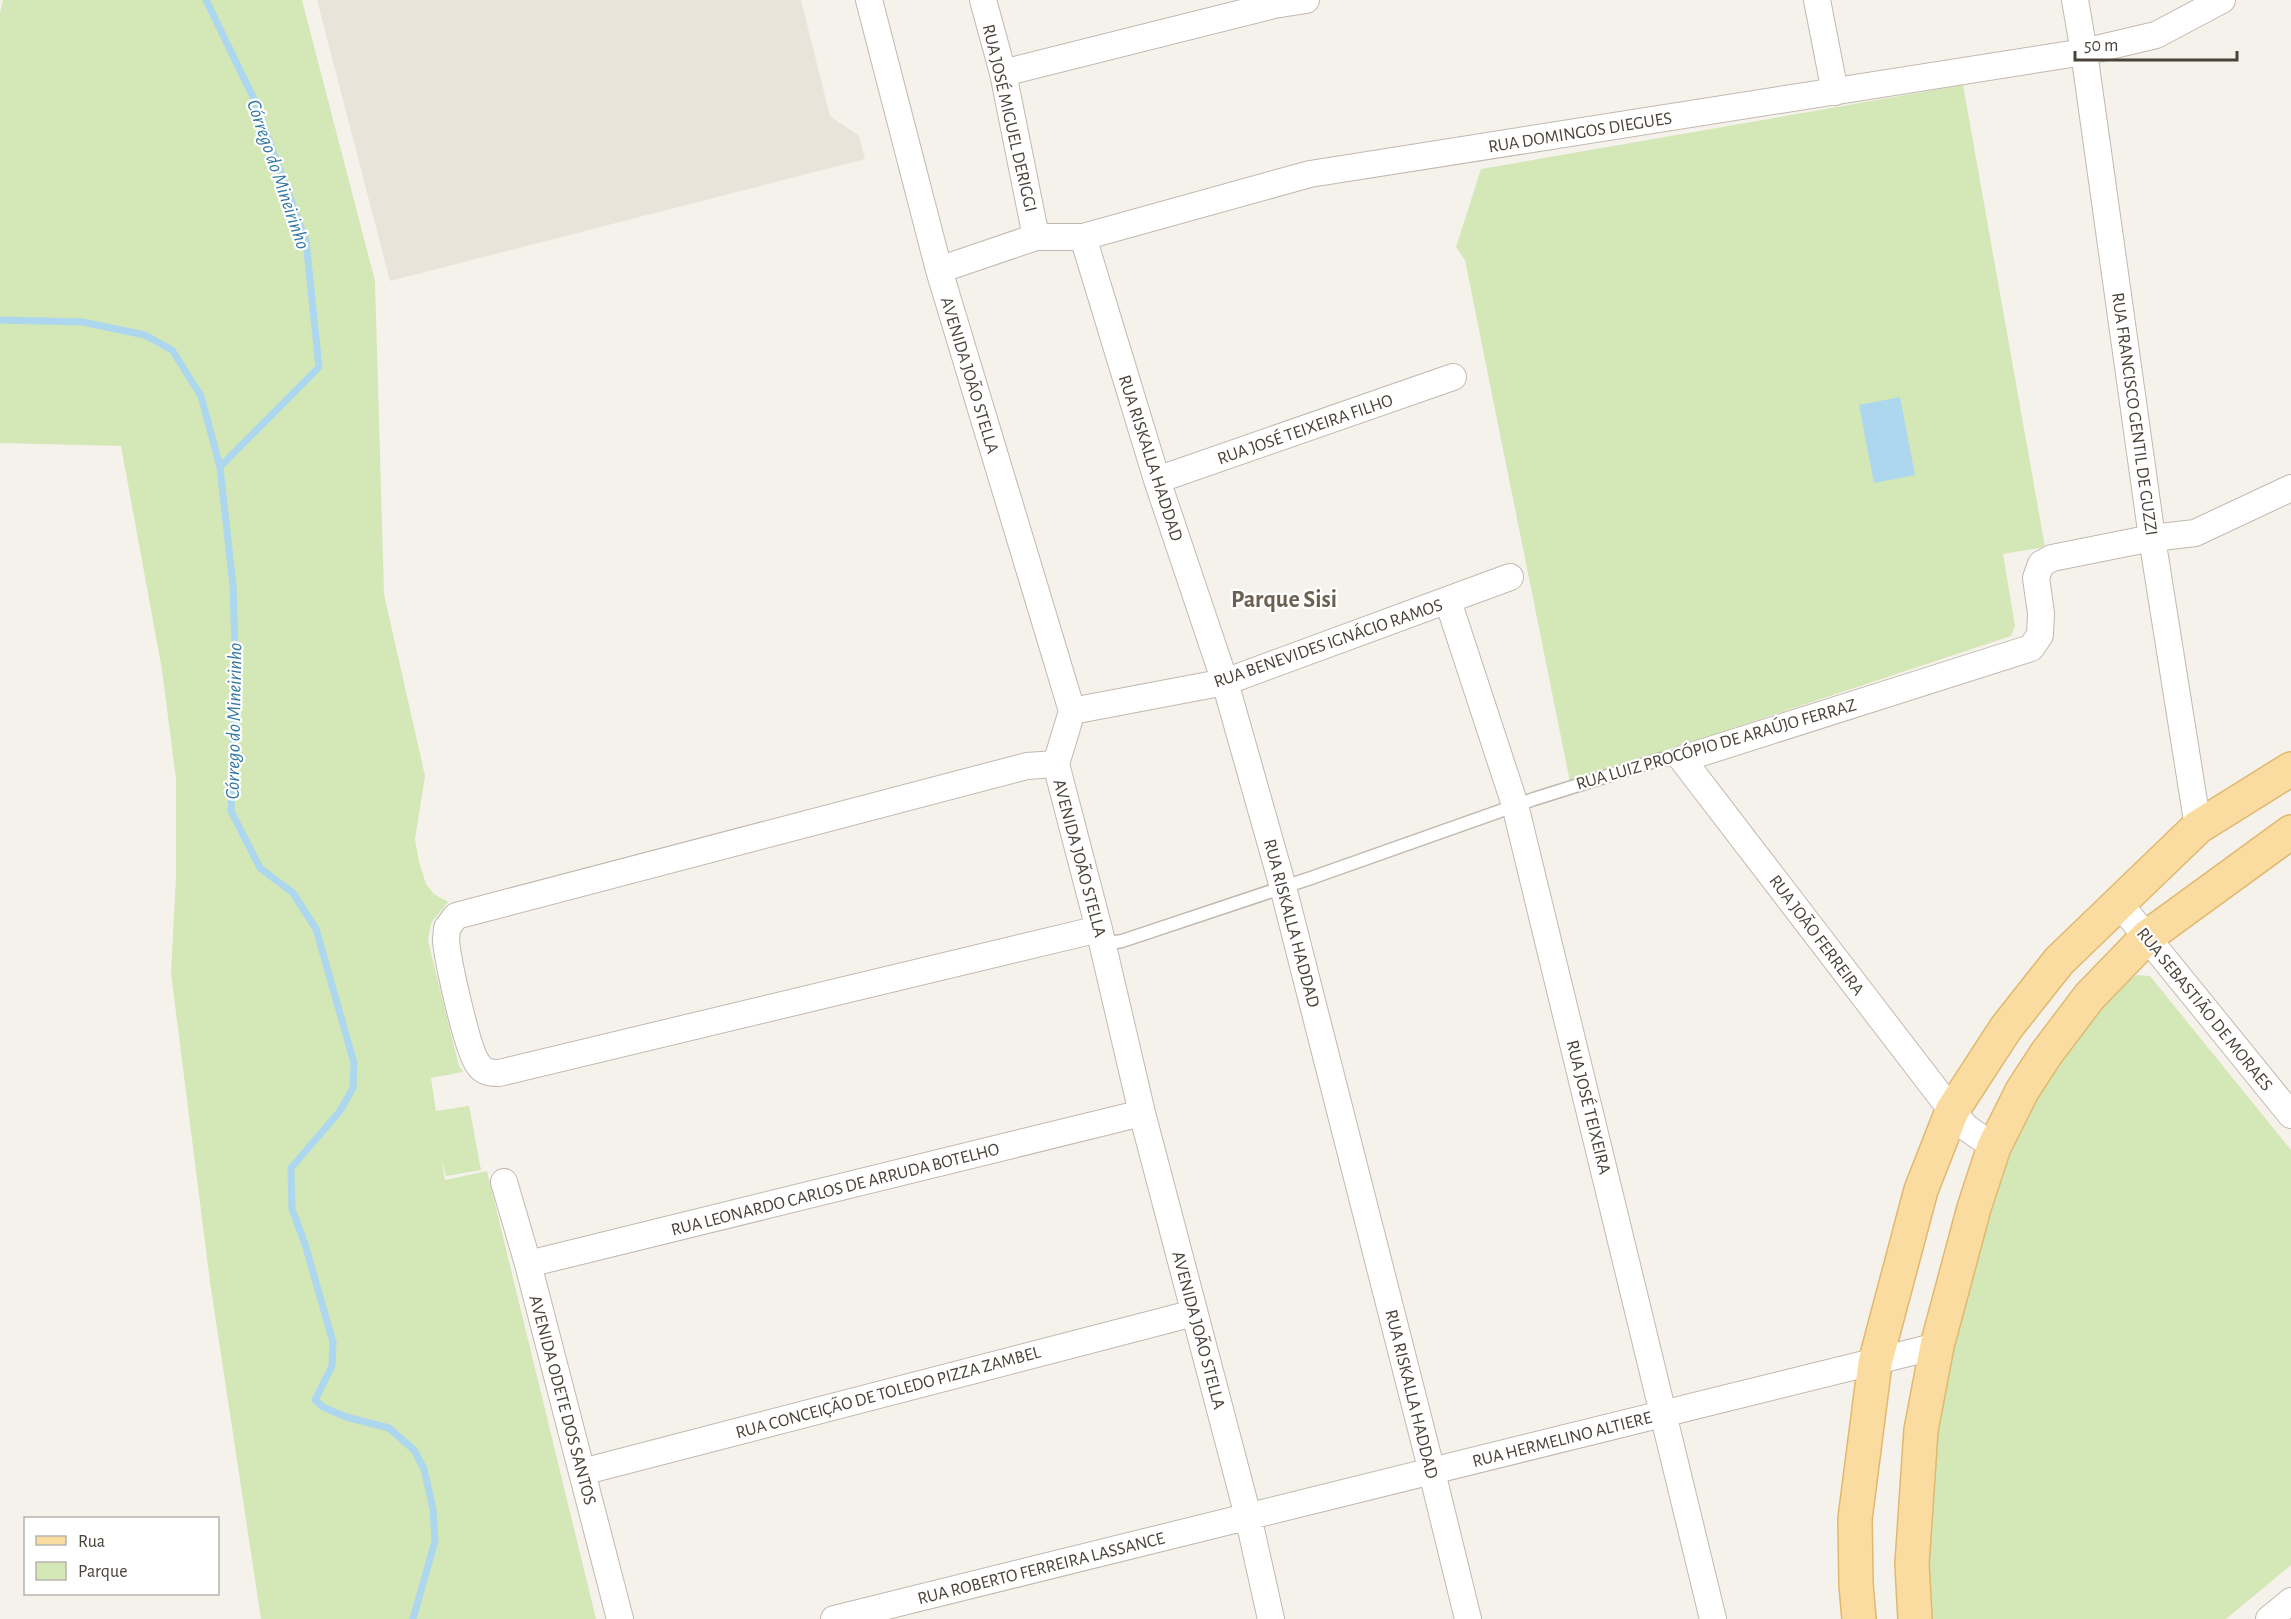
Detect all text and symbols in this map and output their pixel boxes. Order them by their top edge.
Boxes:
street label: RUA JOSÉ MIGUEL DERIGGI [979,22,1042,214]
scale bar [2075,24,2237,62]
text: 50 m [2084,37,2118,55]
water label: Córrego do Mineirinho [243,97,313,252]
street label: RUA DOMINGOS DIEGUES [1487,110,1673,156]
street label: RUA FRANCISCO GENTIL DE GUZZI [2108,291,2160,537]
street label: AVENIDA JOÃO STELLA [937,294,1004,456]
street label: RUA RISKALLA HADDAD [1115,373,1185,544]
street label: RUA JOSÉ TEIXEIRA FILHO [1214,389,1395,468]
district label: Parque Sisi [1231,588,1337,612]
street label: RUA BENEVIDES IGNÁCIO RAMOS [1211,593,1445,692]
water label: Córrego do Mineirinho [223,642,245,800]
street label: RUA LUIZ PROCÓPIO DE ARAÚJO FERRAZ [1573,693,1859,794]
street label: AVENIDA JOÃO STELLA [1049,777,1112,940]
street label: RUA RISKALLA HADDAD [1260,837,1322,1009]
street label: RUA JOÃO FERREIRA [1765,870,1870,1000]
street label: RUA SEBASTIÃO DE MORAES [2133,923,2278,1095]
street label: RUA JOSÉ TEIXEIRA [1563,1038,1616,1177]
street label: RUA LEONARDO CARLOS DE ARRUDA BOTELHO [669,1140,1001,1240]
street label: AVENIDA JOÃO STELLA [1168,1249,1231,1412]
street label: AVENIDA ODETE DOS SANTOS [525,1293,599,1507]
street label: RUA RISKALLA HADDAD [1381,1308,1441,1481]
street label: RUA CONCEIÇÃO DE TOLEDO PIZZA ZAMBEL [733,1341,1043,1442]
street label: RUA HERMELINO ALTIERE [1471,1409,1654,1471]
legend [24,1517,219,1595]
street label: RUA ROBERTO FERREIRA LASSANCE [916,1529,1167,1608]
text: Rua [78,1533,105,1551]
text: Parque [78,1563,127,1581]

